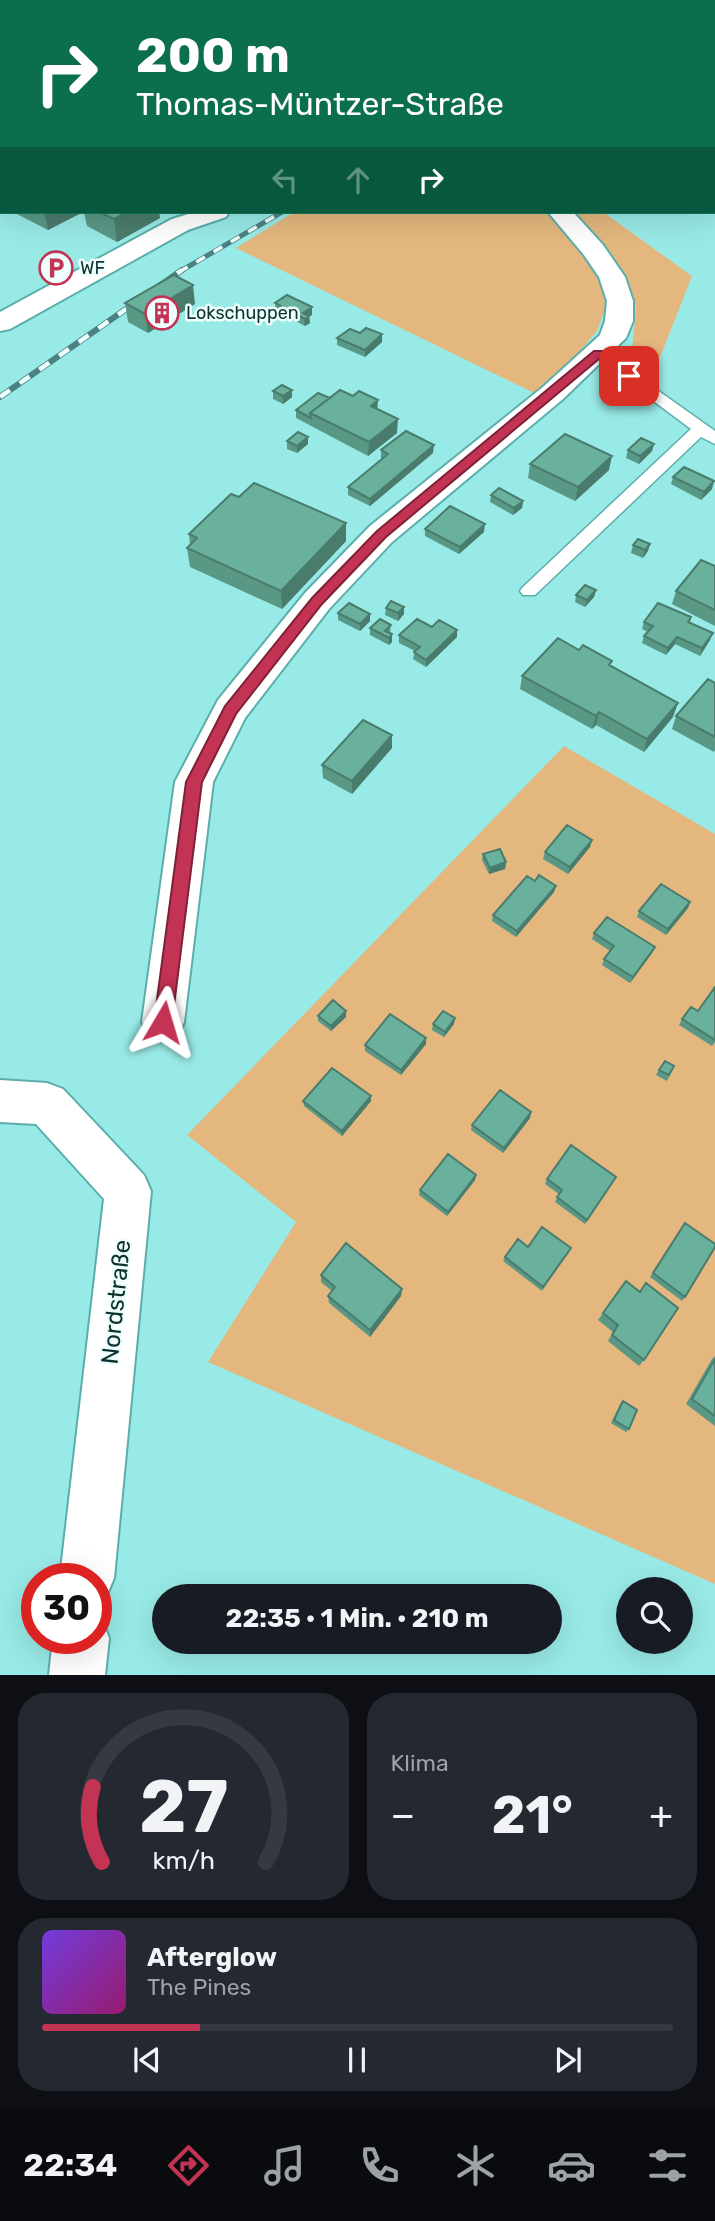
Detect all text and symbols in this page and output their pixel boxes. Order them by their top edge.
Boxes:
text: 200 m [136,26,290,84]
icon: right [21,28,112,119]
text: Thomas-Müntzer-Straße [136,85,504,123]
icon: left [266,161,304,199]
icon: ahead [339,161,377,199]
icon: right [412,161,450,199]
parking icon: WF [37,249,75,287]
place label: WF [80,257,105,279]
building icon: Lokschuppen [143,294,181,332]
place label: Lokschuppen [186,302,299,324]
pin [599,346,659,406]
icon: arrive [610,357,648,395]
position arrow [126,985,200,1059]
street label: Nordstraße [96,1238,136,1366]
speed limit sign: 30 [21,1563,112,1654]
map controls [616,1577,693,1654]
button: search [616,1577,693,1654]
text: 22:35 · 1 Min. · 210 m [225,1603,489,1634]
text: Klima [391,1749,449,1777]
text: 27 [139,1765,228,1851]
text: 21° [492,1784,573,1846]
text: − [391,1792,415,1838]
text: + [649,1792,673,1838]
text: km/h [152,1846,214,1875]
text: Afterglow [147,1942,277,1973]
text: The Pines [147,1973,251,2001]
icon: previous [128,2041,166,2079]
icon: pause [338,2041,376,2079]
icon: next [549,2041,587,2079]
icon: directions [164,2141,213,2190]
icon: music [260,2141,309,2190]
icon: phone [355,2141,404,2190]
icon: climate [451,2141,500,2190]
icon: car [547,2141,596,2190]
icon: filters [643,2141,692,2190]
text: 22:34 [23,2146,117,2184]

